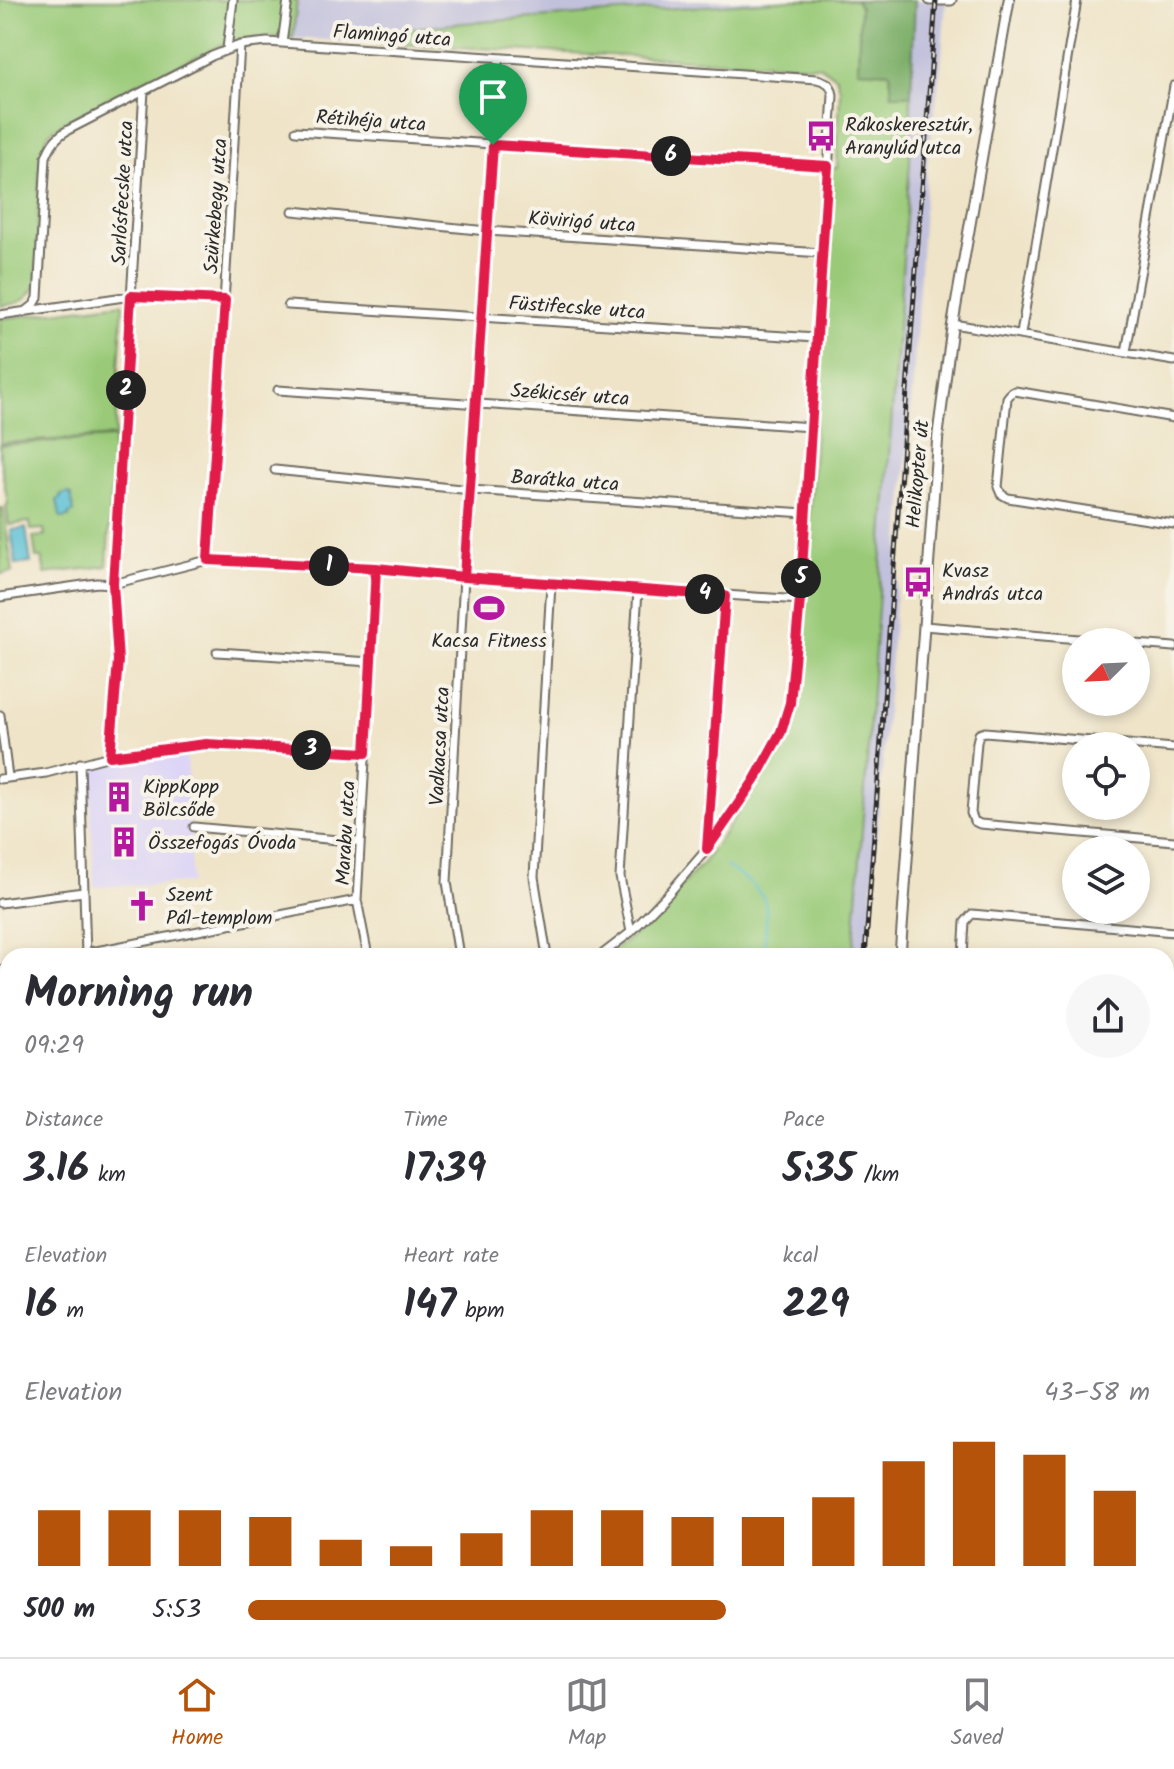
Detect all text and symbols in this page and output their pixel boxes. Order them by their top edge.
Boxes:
street label: Flamingó utca [332,17,452,57]
pin [459,63,527,145]
icon: arrive [471,75,515,119]
street label: Rétihéja utca [315,102,427,142]
place label: Rákoskeresztúr, Aranylúd utca [845,110,973,165]
bus stop icon: Rákoskeresztúr, Aranylúd utca [804,119,838,153]
street label: Sarlósfecske utca [104,120,144,266]
pin: 6 [651,136,691,176]
street label: Szürkebegy utca [196,137,238,275]
text: 6 [665,138,677,173]
street label: Kövirigó utca [527,203,637,243]
street label: Füstifecske utca [507,288,646,330]
pin: 2 [106,370,146,410]
text: 2 [120,372,132,407]
street label: Székicsér utca [509,376,630,416]
street label: Helikopter út [898,418,940,530]
street label: Barátka utca [510,462,620,502]
pin: 1 [309,546,349,586]
text: 1 [326,548,332,583]
place label: Kvasz András utca [942,556,1043,611]
pin: 5 [781,558,821,598]
text: 5 [795,560,807,595]
bus stop icon: Kvasz András utca [901,565,935,599]
pin: 4 [685,574,725,614]
text: 4 [699,576,711,611]
sports icon: Kacsa Fitness [472,591,506,625]
place label: Kacsa Fitness [431,626,547,658]
north arrow [1062,628,1150,716]
map controls [1062,628,1150,924]
street label: Vadkacsa utca [422,686,460,806]
pin: 3 [291,730,331,770]
text: 3 [305,732,317,767]
button: locate [1062,732,1150,820]
place label: KippKopp Bölcsőde [143,772,219,827]
building icon: KippKopp Bölcsőde [102,780,136,814]
street label: Marabu utca [328,780,366,886]
building icon: Összefogás Óvoda [107,825,141,859]
place label: Összefogás Óvoda [148,828,296,860]
button: layers [1062,836,1150,924]
place label: Szent Pál-templom [166,880,273,935]
church icon: Szent Pál-templom [125,889,159,923]
text: Morning run [24,960,253,1030]
button: share [1066,974,1150,1058]
text: 09:29 [24,1025,84,1067]
text: Distance [24,1103,103,1138]
text: Time [403,1103,448,1138]
text: Pace [783,1103,825,1138]
text: 3.16 [24,1138,89,1202]
text: 17:39 [403,1138,486,1202]
text: 5:35 [783,1138,855,1202]
text: km [89,1158,126,1193]
text: /km [855,1158,899,1193]
text: Elevation [24,1239,107,1274]
text: Heart rate [403,1239,499,1274]
text: kcal [783,1239,818,1274]
text: 16 [24,1274,58,1338]
text: 147 [403,1274,456,1338]
text: 229 [783,1274,850,1338]
text: m [58,1294,84,1329]
text: bpm [456,1294,505,1329]
text: Elevation [24,1372,122,1414]
text: 43–58 m [1044,1372,1150,1414]
text: 500 m [24,1589,95,1631]
text: 5:53 [152,1589,201,1631]
tab: Home [171,1673,223,1756]
tab: Map [565,1673,609,1756]
tab: Saved [951,1673,1003,1756]

